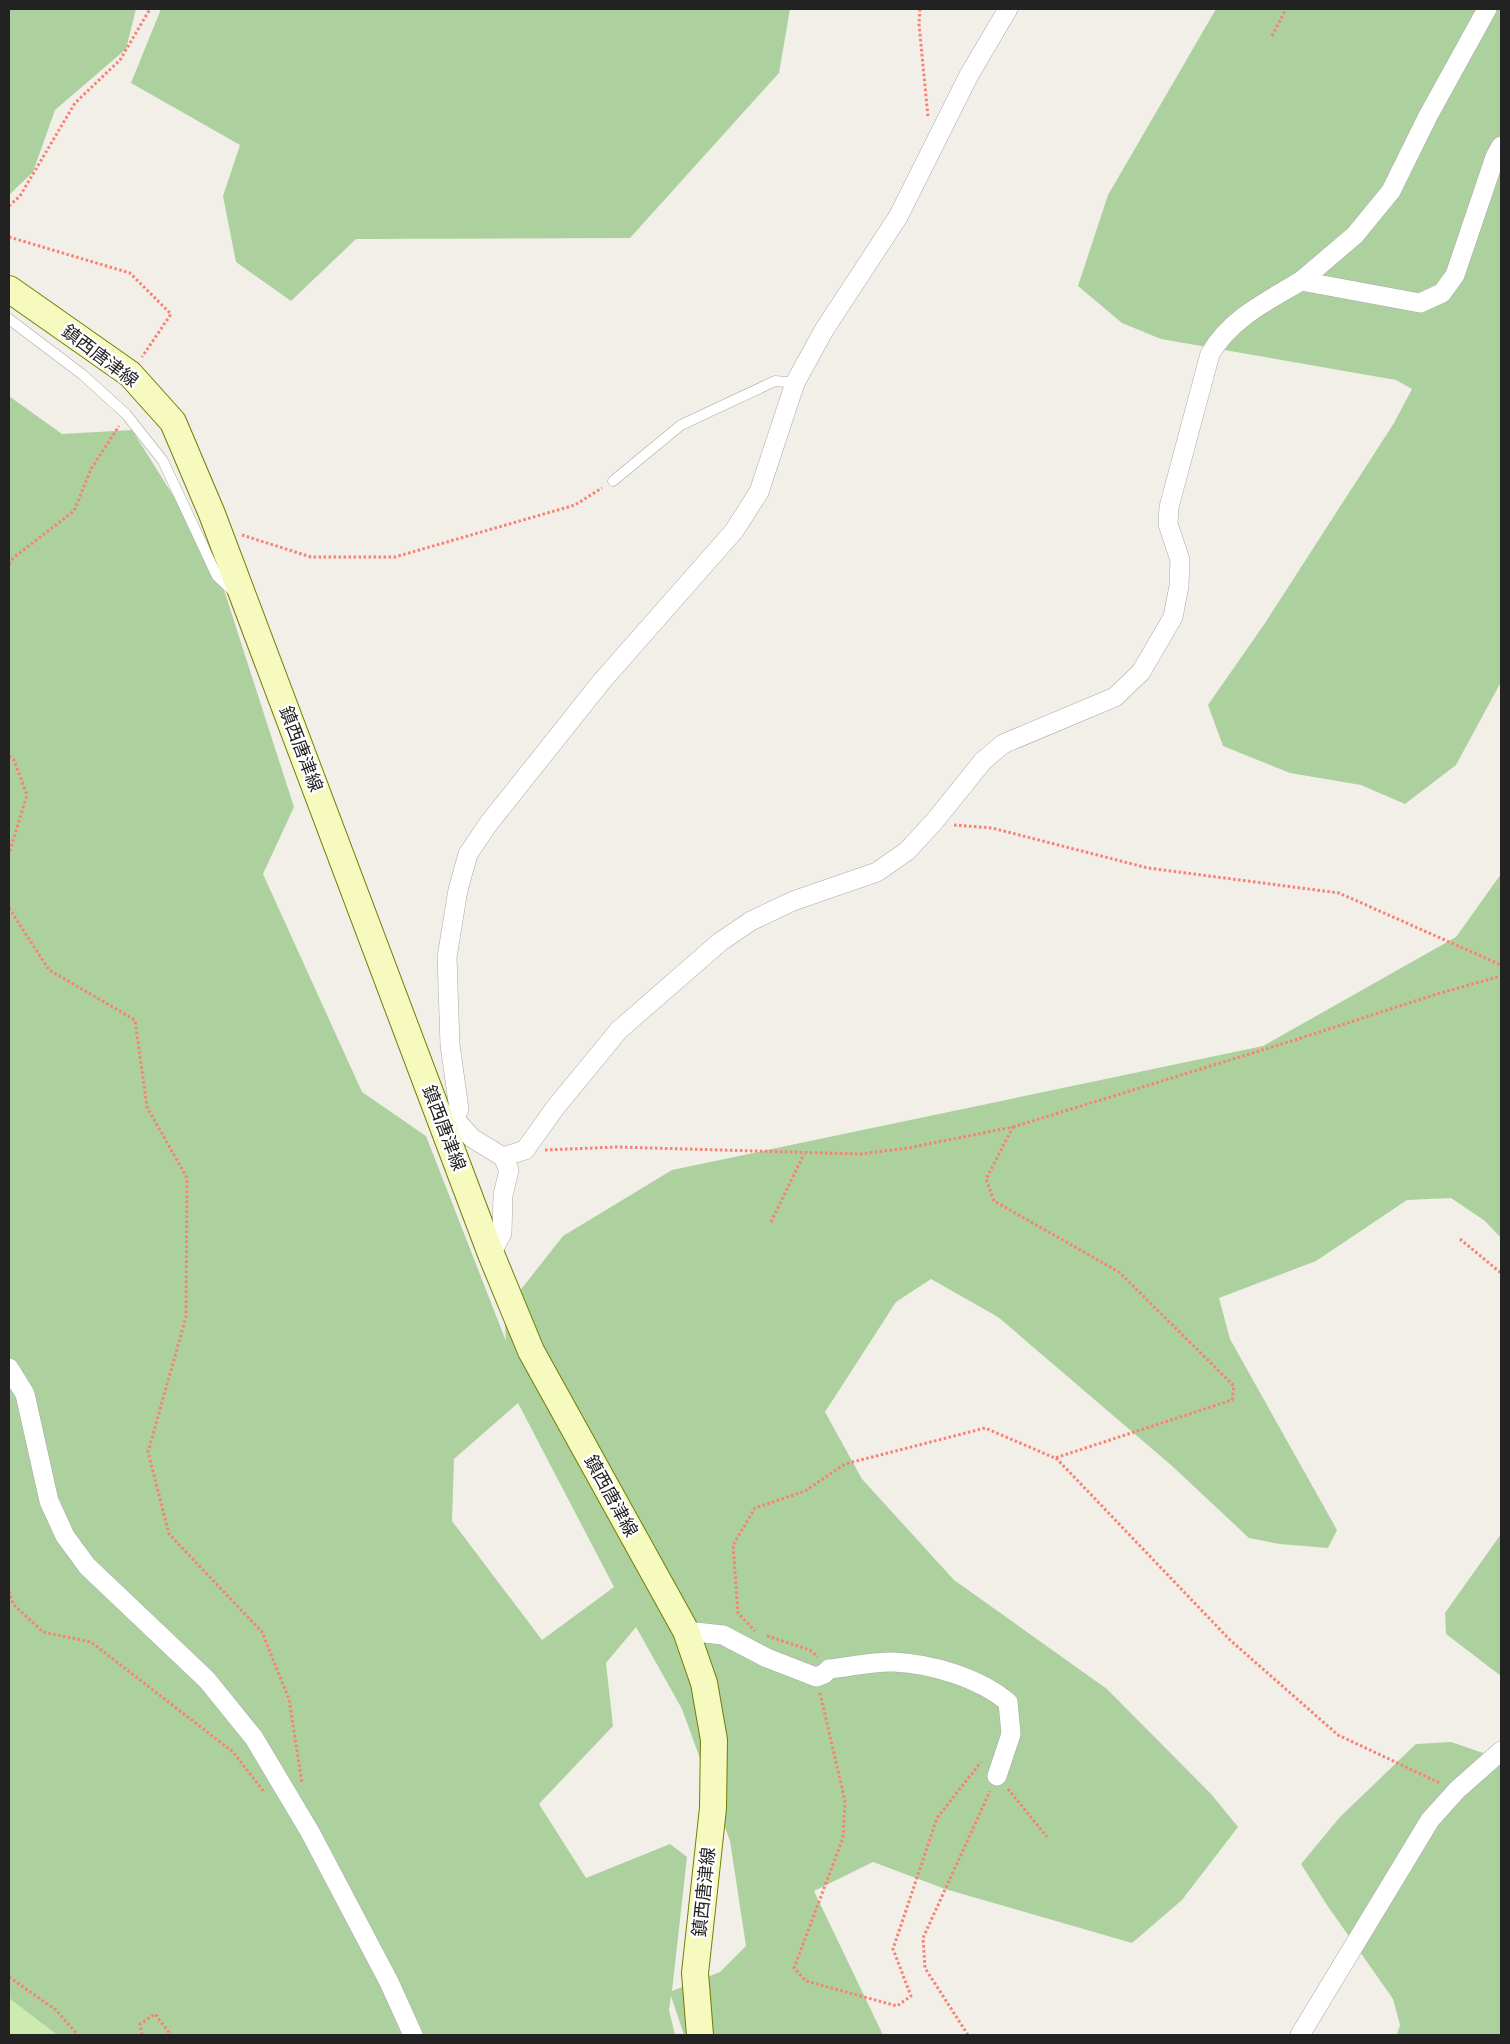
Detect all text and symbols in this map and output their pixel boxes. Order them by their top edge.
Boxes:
street label: 鎮西唐津線 [57,319,144,392]
street label: 鎮西唐津線 [275,702,329,795]
street label: 鎮西唐津線 [418,1081,472,1174]
street label: 鎮西唐津線 [580,1450,644,1541]
street label: 鎮西唐津線 [686,1846,720,1938]

